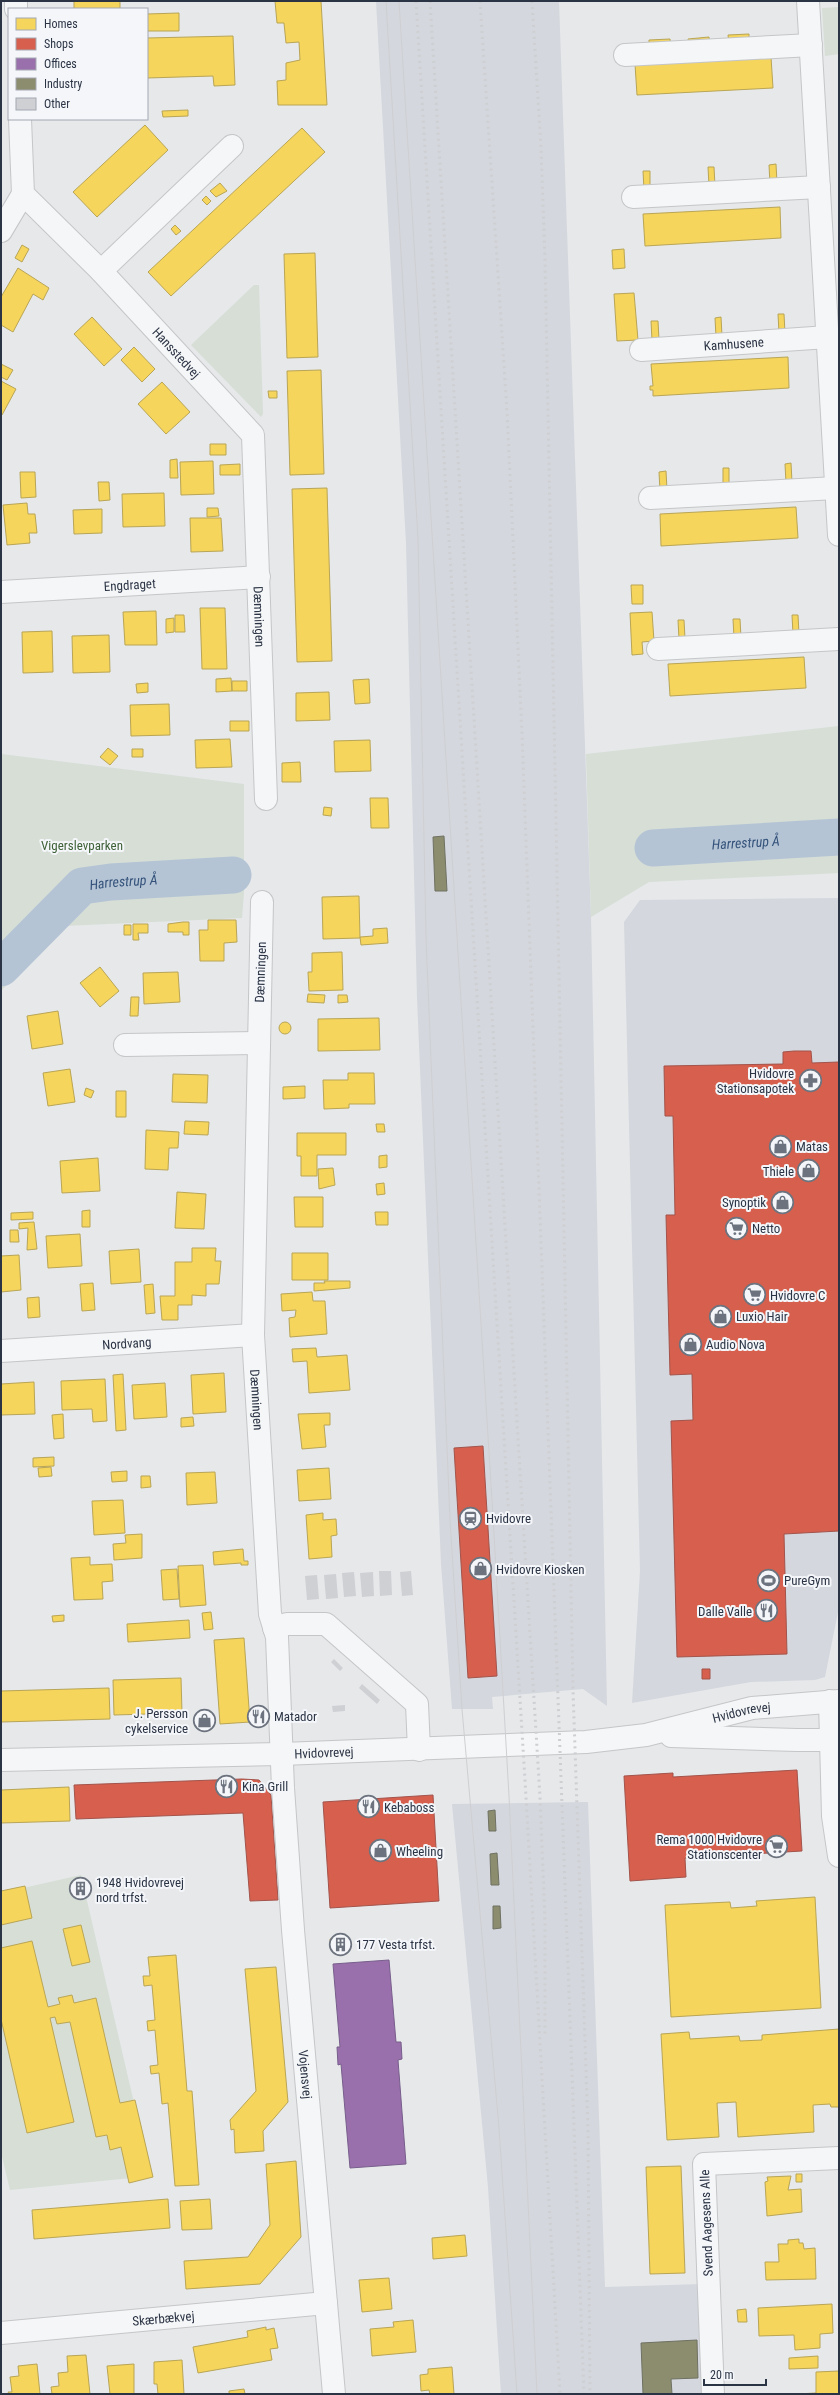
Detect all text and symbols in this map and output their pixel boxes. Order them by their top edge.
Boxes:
legend [8,8,148,120]
text: Homes [44,17,78,31]
text: Shops [44,37,73,51]
text: Offices [44,57,77,71]
text: Industry [44,77,82,91]
text: Other [44,97,70,111]
street label: Hansstedvej [149,325,203,381]
street label: Kamhusene [703,334,764,354]
street label: Engdraget [103,576,156,594]
street label: Dæmningen [250,586,268,647]
water label: Harrestrup Å [711,832,780,853]
park label: Vigerslevparken [41,838,123,853]
water label: Harrestrup Å [89,870,158,893]
street label: Dæmningen [252,941,269,1003]
place label: Hvidovre Stationsapotek [717,1066,794,1096]
pharmacy icon: Hvidovre Stationsapotek [797,1067,823,1093]
shop icon: Matas [768,1133,794,1159]
place label: Matas [796,1139,828,1154]
shop icon: Thiele [796,1158,822,1184]
place label: Thiele [763,1164,794,1179]
shop icon: Synoptik [769,1189,795,1215]
place label: Synoptik [722,1195,766,1210]
supermarket icon: Netto [723,1215,749,1241]
place label: Netto [752,1221,780,1236]
supermarket icon: Hvidovre C [741,1282,767,1308]
place label: Hvidovre C [770,1288,825,1303]
shop icon: Luxio Hair [708,1303,734,1329]
place label: Luxio Hair [736,1309,788,1324]
shop icon: Audio Nova [677,1331,703,1357]
street label: Nordvang [102,1334,152,1353]
place label: Audio Nova [706,1337,765,1352]
street label: Dæmningen [247,1369,266,1431]
station icon: Hvidovre [458,1505,484,1531]
place label: Hvidovre [486,1511,531,1526]
shop icon: Hvidovre Kiosken [467,1556,493,1582]
place label: Hvidovre Kiosken [496,1562,585,1577]
sports icon: PureGym [755,1567,781,1593]
place label: PureGym [784,1573,830,1588]
restaurant icon: Dalle Valle [754,1598,780,1624]
place label: Dalle Valle [698,1604,752,1619]
street label: Hvidovrevej [711,1700,771,1726]
restaurant icon: Matador [245,1703,271,1729]
place label: J. Persson cykelservice [125,1706,188,1736]
shop icon: J. Persson cykelservice [191,1707,217,1733]
place label: Matador [274,1709,317,1724]
street label: Hvidovrevej [294,1744,354,1762]
restaurant icon: Kina Grill [213,1773,239,1799]
place label: Kina Grill [242,1779,288,1794]
restaurant icon: Kebaboss [356,1794,382,1820]
place label: Kebaboss [384,1800,435,1815]
place label: Rema 1000 Hvidovre Stationscenter [656,1832,762,1862]
supermarket icon: Rema 1000 Hvidovre Stationscenter [764,1833,790,1859]
shop icon: Wheeling [368,1838,394,1864]
place label: Wheeling [396,1844,443,1859]
place label: 1948 Hvidovrevej nord trfst. [96,1875,184,1905]
building icon: 1948 Hvidovrevej nord trfst. [67,1876,93,1902]
building icon: 177 Vesta trfst. [327,1931,353,1957]
place label: 177 Vesta trfst. [356,1937,436,1952]
street label: Vojensvej [296,2049,315,2100]
street label: Svend Aagesens Alle [697,2169,716,2277]
street label: Skærbækvej [132,2308,195,2329]
scale bar [704,2361,766,2387]
text: 20 m [710,2368,734,2382]

